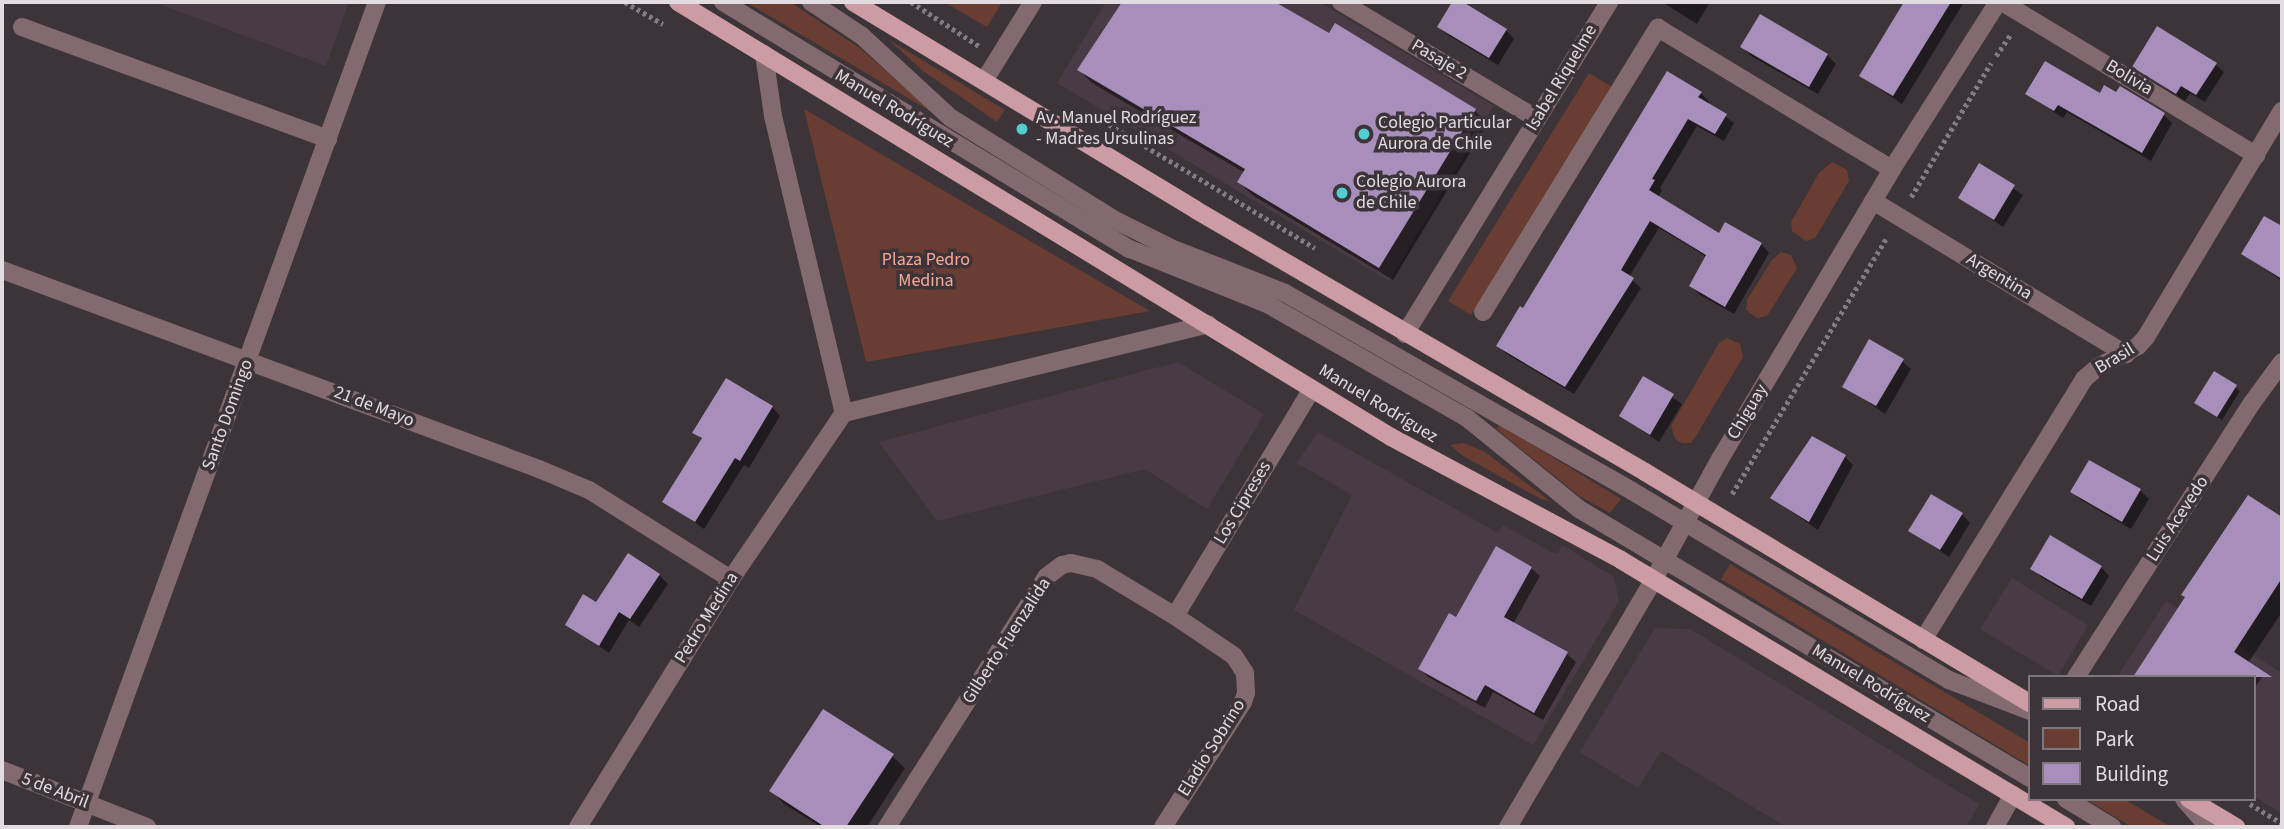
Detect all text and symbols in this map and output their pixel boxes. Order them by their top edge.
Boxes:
street label: Isabel Riquelme [1522,21,1602,135]
street label: Pasaje 2 [1407,35,1471,85]
street label: Bolivia [2101,56,2157,100]
street label: Manuel Rodríguez [831,65,957,153]
place label: Av. Manuel Rodríguez - Madres Ursulinas [1036,108,1196,150]
place label: Colegio Particular Aurora de Chile [1378,113,1511,156]
marker: Av. Manuel Rodríguez - Madres Ursulinas [1014,121,1030,137]
marker: Colegio Particular Aurora de Chile [1356,126,1372,142]
place label: Colegio Aurora de Chile [1356,172,1466,214]
marker: Colegio Aurora de Chile [1334,185,1350,201]
street label: Argentina [1962,249,2036,305]
park label: Plaza Pedro Medina [882,250,970,292]
street label: Brasil [2091,339,2139,379]
street label: Santo Domingo [198,357,258,473]
street label: Manuel Rodríguez [1315,360,1441,448]
street label: Chiguay [1723,380,1773,444]
street label: 21 de Mayo [331,382,417,432]
street label: Los Cipreses [1210,458,1276,548]
street label: Luis Acevedo [2142,472,2214,566]
street label: Pedro Medina [670,568,744,668]
street label: Gilberto Fuenzalida [958,574,1056,708]
street label: Manuel Rodríguez [1808,640,1934,728]
legend [2028,675,2256,801]
text: Road [2095,689,2140,719]
street label: Eladio Sobrino [1174,695,1250,801]
text: Park [2095,724,2134,754]
text: Building [2095,759,2168,789]
street label: 5 de Abril [18,768,92,814]

